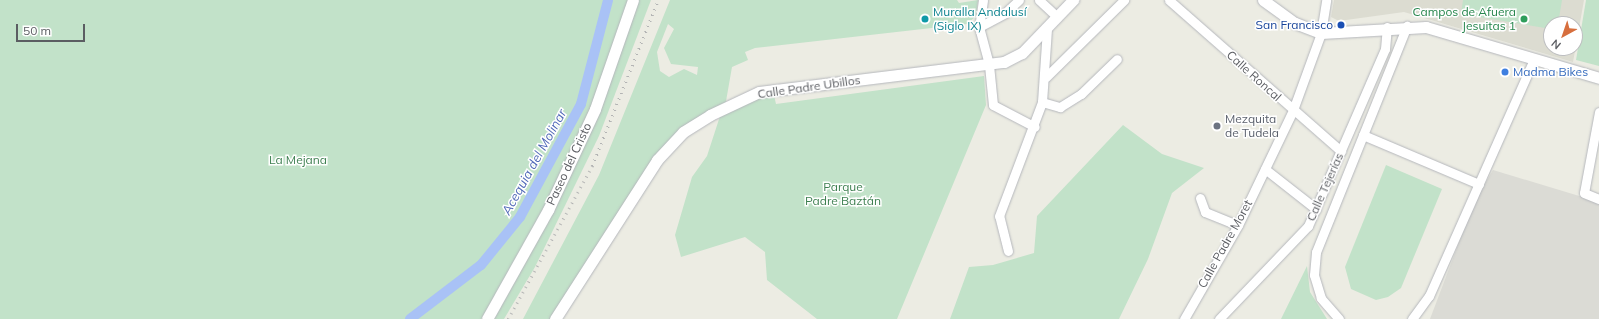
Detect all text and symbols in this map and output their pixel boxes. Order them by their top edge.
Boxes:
place label: Muralla Andalusí (Siglo IX) [933,5,1027,33]
place label: Campos de Afuera Jesuitas 1 [1413,5,1516,33]
marker: Muralla Andalusí (Siglo IX) [920,14,930,24]
marker: Campos de Afuera Jesuitas 1 [1519,14,1529,24]
scale bar [18,16,87,42]
north arrow [1543,16,1583,56]
place label: San Francisco [1256,18,1333,32]
marker: San Francisco [1336,20,1346,30]
text: 50 m [23,23,51,38]
text: N [1548,36,1564,52]
street label: Calle Roncal [1224,48,1284,104]
place label: Madma Bikes [1513,65,1588,79]
marker: Madma Bikes [1500,67,1510,77]
street label: Calle Padre Ubillos [757,73,861,101]
water label: Acequia del Molinar [498,106,570,218]
place label: Mezquita de Tudela [1225,112,1279,140]
street label: Paseo del Cristo [544,121,594,207]
marker: Mezquita de Tudela [1212,121,1222,131]
street label: Calle Tejerías [1304,151,1346,223]
park label: La Mejana [269,153,327,167]
park label: Parque Padre Baztán [805,180,881,208]
street label: Calle Padre Moret [1195,197,1255,291]

